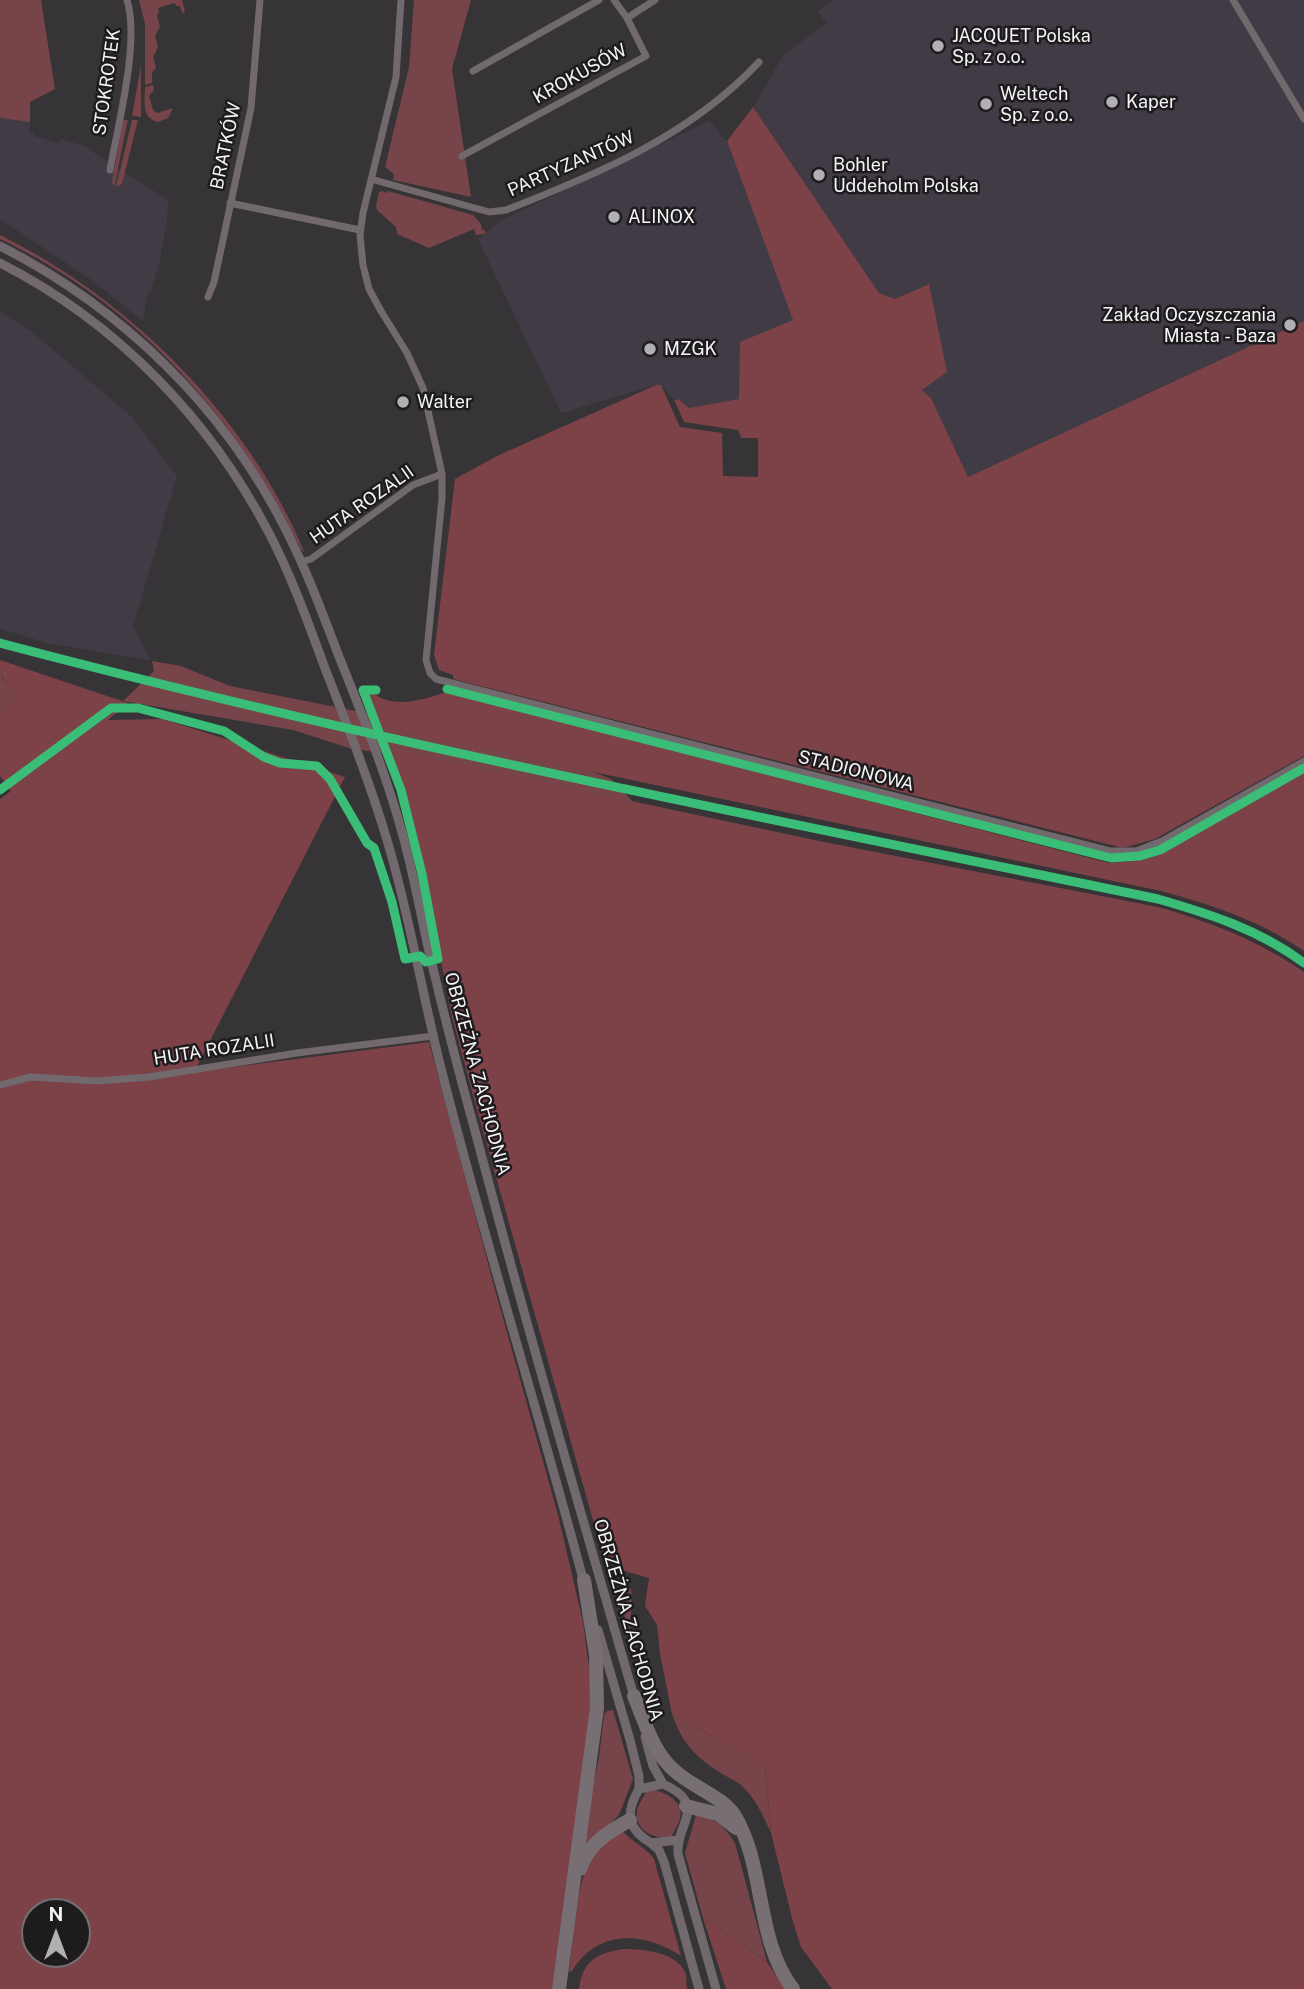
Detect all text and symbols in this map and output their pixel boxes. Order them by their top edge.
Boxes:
place label: JACQUET Polska Sp. z o.o. [952,25,1091,68]
street label: STOKROTEK [89,27,125,137]
marker: JACQUET Polska Sp. z o.o. [930,38,946,54]
street label: KROKUSÓW [529,39,631,109]
place label: Weltech Sp. z o.o. [1000,83,1073,126]
place label: Kaper [1126,91,1176,113]
marker: Kaper [1104,94,1120,110]
marker: Weltech Sp. z o.o. [978,96,994,112]
street label: BRATKÓW [206,100,246,192]
street label: PARTYZANTÓW [504,126,638,202]
place label: Bohler Uddeholm Polska [833,154,979,196]
marker: Bohler Uddeholm Polska [811,167,827,183]
place label: ALINOX [628,206,695,228]
marker: ALINOX [606,209,622,225]
place label: Zakład Oczyszczania Miasta - Baza [1102,304,1276,346]
marker: Zakład Oczyszczania Miasta - Baza [1282,317,1298,333]
place label: MZGK [664,338,717,360]
marker: MZGK [642,341,658,357]
place label: Walter [417,391,472,413]
marker: Walter [395,394,411,410]
street label: HUTA ROZALII [306,461,418,549]
street label: STADIONOWA [796,746,916,796]
street label: OBRZEŻNA ZACHODNIA [439,970,515,1178]
street label: HUTA ROZALII [152,1030,276,1070]
street label: OBRZEŻNA ZACHODNIA [589,1516,667,1724]
north arrow [21,1898,91,1968]
text: N [49,1903,63,1925]

